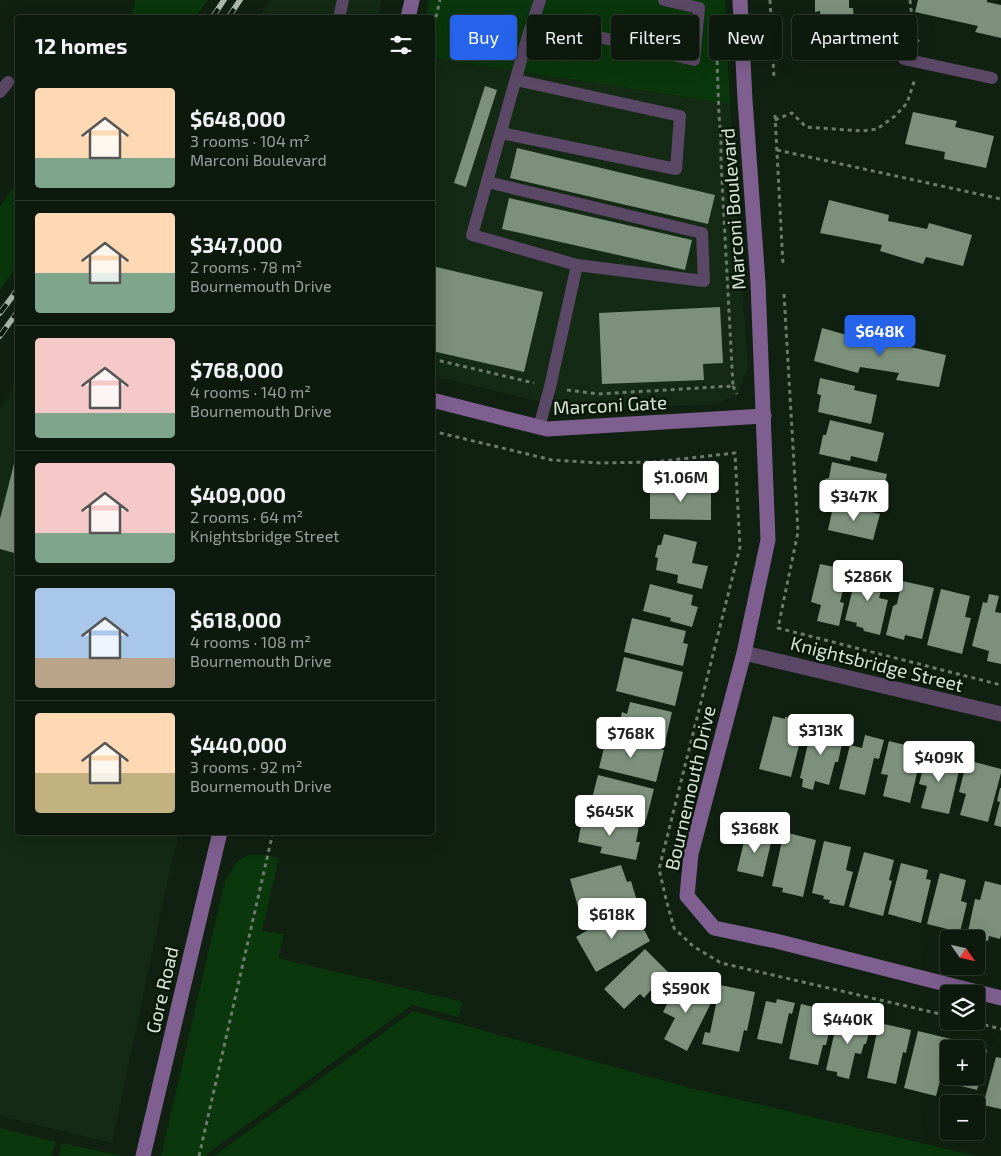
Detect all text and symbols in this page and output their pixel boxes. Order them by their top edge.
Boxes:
chip: Buy [450,15,517,60]
chip: Rent [527,15,601,60]
chip: Filters [611,15,699,60]
chip: New [709,15,782,60]
chip: Apartment [792,15,917,60]
icon: filters [387,31,415,59]
text: 12 homes [35,33,127,58]
text: $648,000 [190,106,286,131]
icon: home [75,108,135,168]
street label: Marconi Boulevard [715,127,750,291]
text: 3 rooms · 104 m² [190,131,310,150]
text: Marconi Boulevard [190,150,327,169]
text: $347,000 [190,232,283,257]
icon: home [75,233,135,293]
text: 2 rooms · 78 m² [190,257,302,276]
text: Bournemouth Drive [190,276,332,295]
pin: $648K [845,314,915,357]
text: $648K [855,321,905,340]
text: $768,000 [190,357,284,382]
icon: home [75,358,135,418]
text: 4 rooms · 140 m² [190,382,311,401]
street label: Marconi Gate [552,390,668,419]
text: Bournemouth Drive [190,401,332,420]
pin: $1.06M [640,460,722,503]
text: $1.06M [654,467,708,486]
pin: $347K [819,480,889,522]
text: $409,000 [190,482,286,507]
icon: home [75,483,135,543]
text: $347K [830,486,878,505]
text: 2 rooms · 64 m² [190,507,303,526]
text: Knightsbridge Street [190,526,339,545]
pin: $286K [833,560,903,602]
text: $286K [844,566,892,585]
text: $618,000 [190,607,282,632]
icon: home [75,608,135,668]
street label: Knightsbridge Street [788,631,966,696]
text: 4 rooms · 108 m² [190,632,311,651]
text: Bournemouth Drive [190,651,332,670]
street label: Bournemouth Drive [659,703,720,872]
pin: $313K [786,714,856,756]
pin: $768K [596,716,666,759]
text: $313K [799,720,843,739]
text: $768K [607,723,655,742]
text: $440,000 [190,732,287,757]
icon: home [75,733,135,793]
pin: $409K [904,740,974,783]
text: $409K [914,747,964,766]
text: 3 rooms · 92 m² [190,757,302,776]
text: Bournemouth Drive [190,776,332,795]
pin: $645K [575,794,645,837]
text: $645K [586,801,634,820]
pin: $368K [720,812,790,854]
text: $368K [731,818,779,837]
pin: $618K [577,898,647,940]
text: $618K [589,904,635,923]
north arrow [940,930,985,975]
map controls [940,930,985,1140]
street label: Gore Road [140,944,183,1035]
pin: $590K [651,972,721,1014]
text: $590K [662,978,710,997]
button: layers [940,985,985,1030]
pin: $440K [813,1002,883,1045]
text: $440K [823,1009,873,1028]
button: + [940,1040,985,1085]
button: − [940,1095,985,1140]

